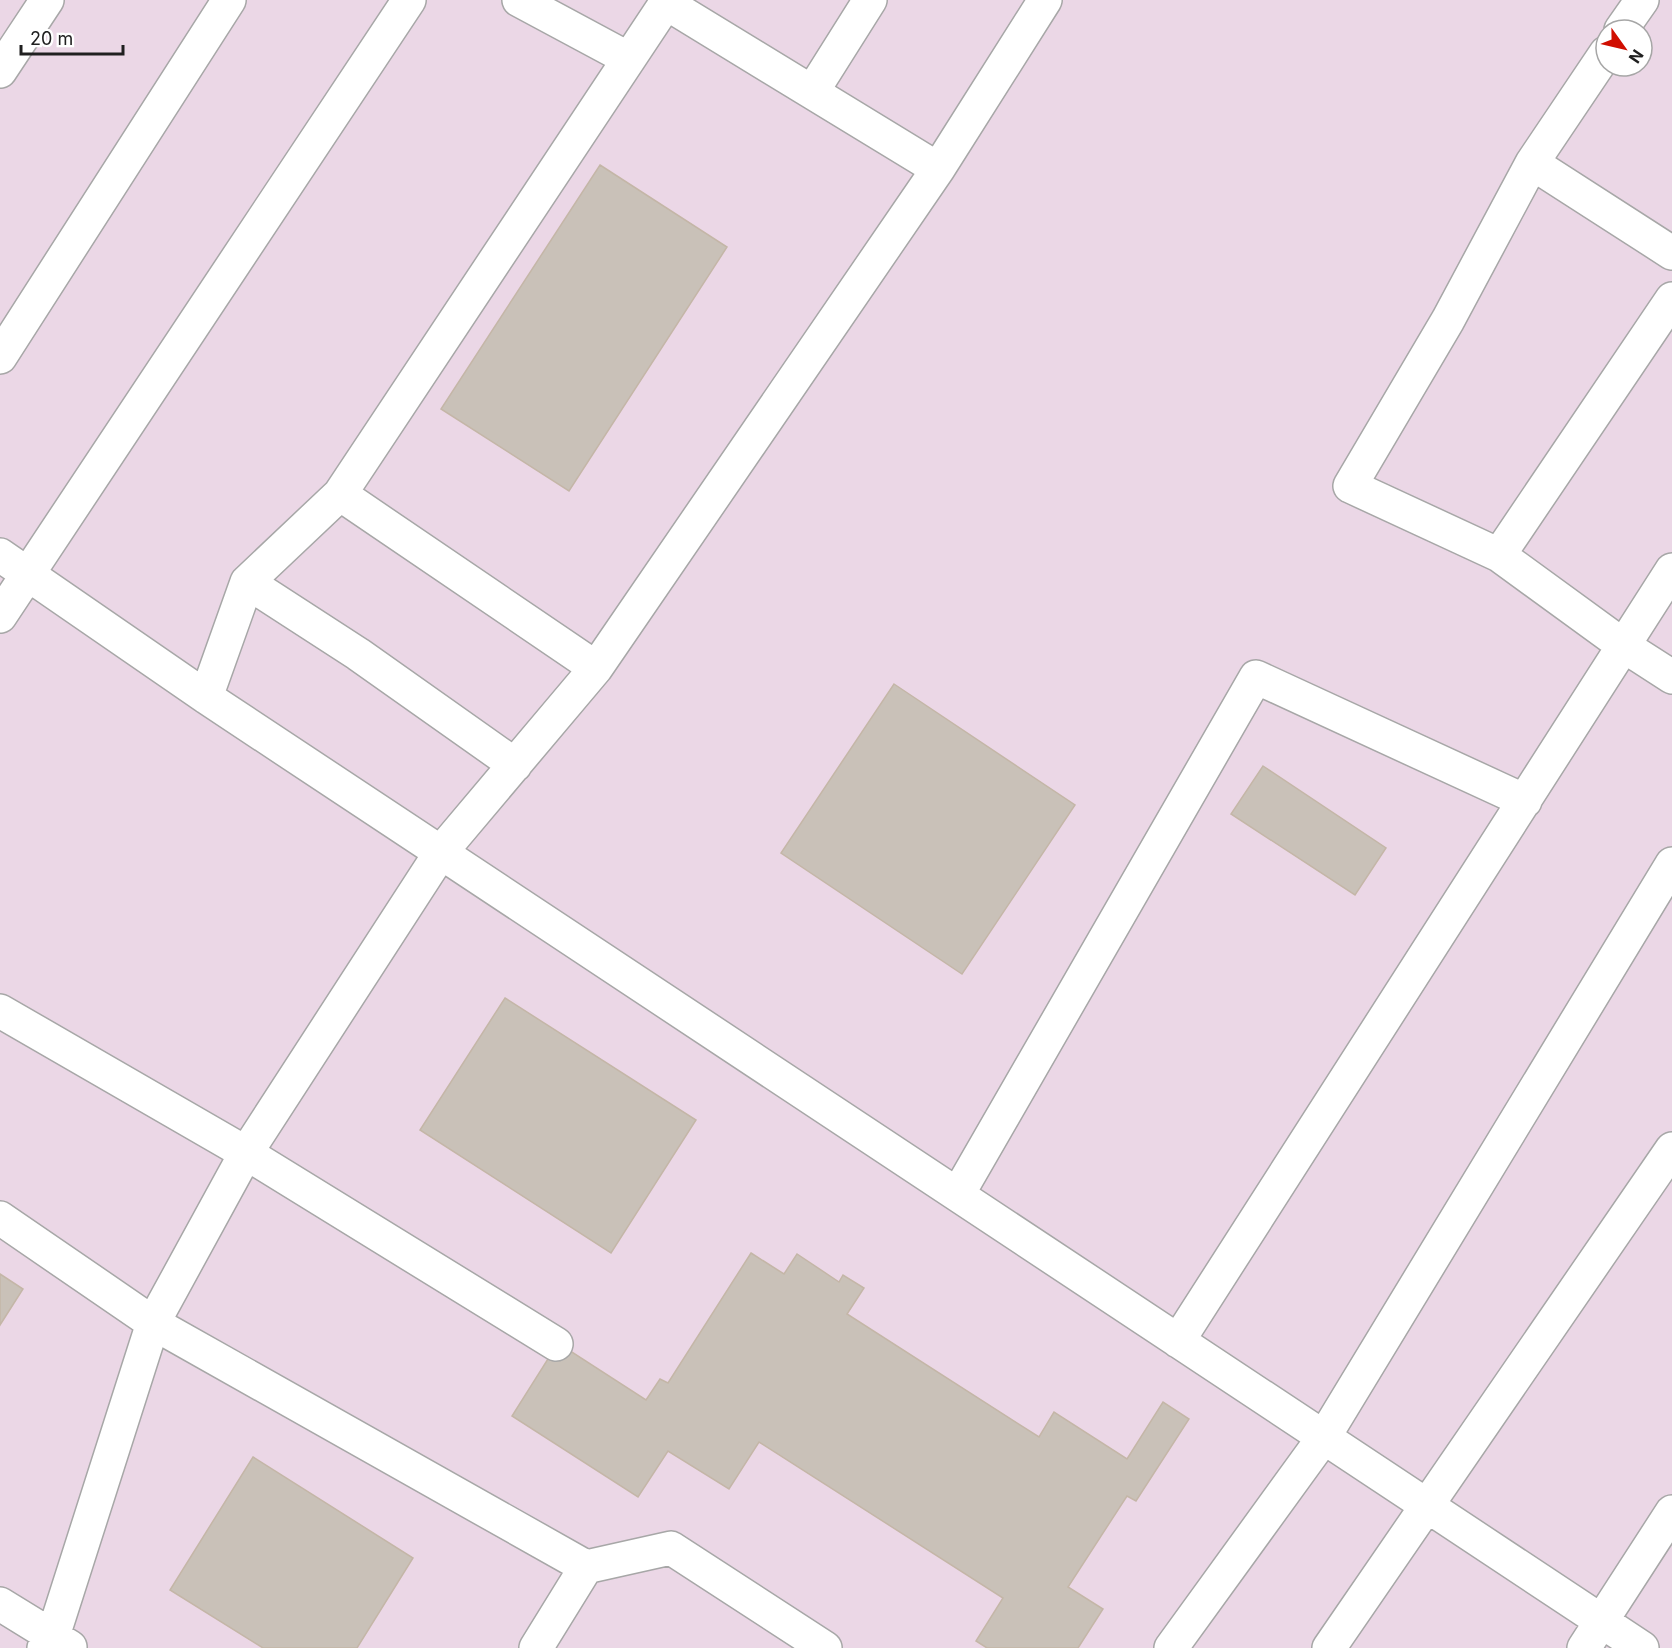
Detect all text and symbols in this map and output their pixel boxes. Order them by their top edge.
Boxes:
scale bar [21,18,123,56]
north arrow [1594,18,1654,78]
text: 20 m [30,28,73,49]
text: N [1625,46,1648,67]

